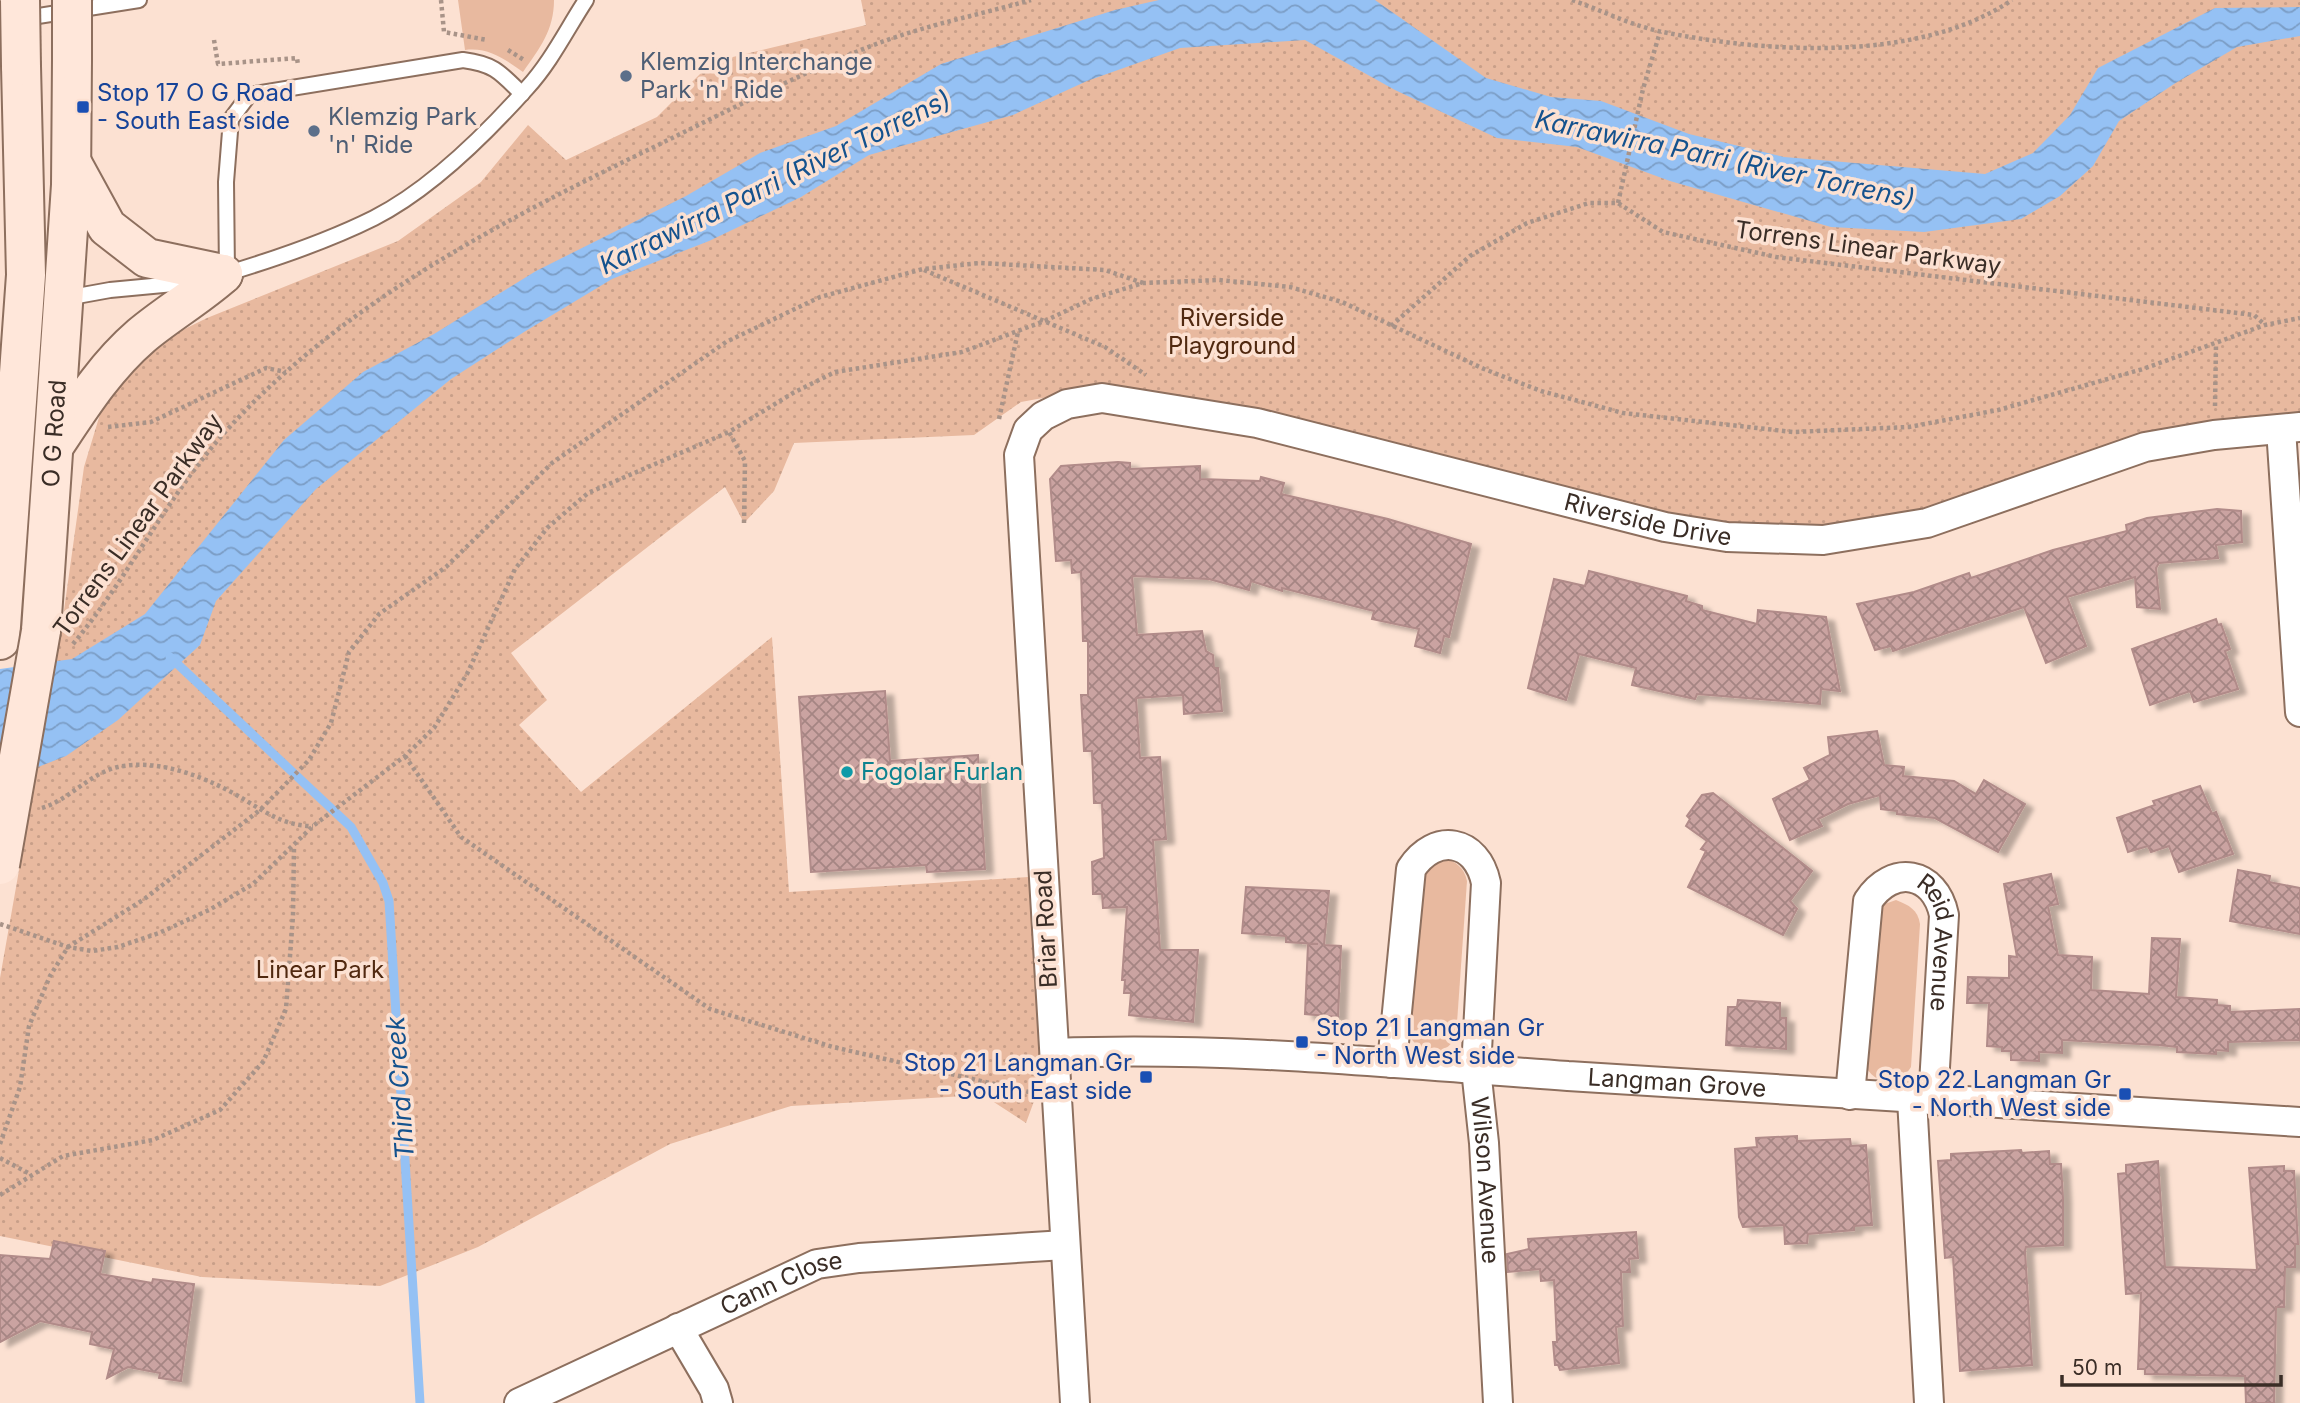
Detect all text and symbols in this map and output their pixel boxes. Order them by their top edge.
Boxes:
place label: Klemzig Interchange Park 'n' Ride [640,47,873,104]
marker: Klemzig Interchange Park 'n' Ride [618,68,634,84]
place label: Stop 17 O G Road - South East side [97,78,294,135]
water label: Karrawirra Parri (River Torrens) [594,83,956,280]
marker: Stop 17 O G Road - South East side [75,99,91,115]
place label: Klemzig Park 'n' Ride [328,102,477,159]
water label: Karrawirra Parri (River Torrens) [1533,103,1918,214]
marker: Klemzig Park 'n' Ride [306,123,322,139]
street label: Torrens Linear Parkway [1733,214,2003,281]
park label: Riverside Playground [1168,303,1296,360]
street label: O G Road [36,379,72,488]
street label: Torrens Linear Parkway [47,408,228,642]
street label: Riverside Drive [1561,487,1734,552]
place label: Fogolar Furlan [861,757,1023,786]
marker: Fogolar Furlan [839,764,855,780]
street label: Reid Avenue [1912,867,1960,1012]
street label: Briar Road [1028,869,1063,989]
park label: Linear Park [256,955,384,984]
place label: Stop 21 Langman Gr - North West side [1316,1013,1544,1070]
water label: Third Creek [379,1015,420,1161]
marker: Stop 21 Langman Gr - North West side [1294,1034,1310,1050]
place label: Stop 21 Langman Gr - South East side [904,1048,1132,1105]
street label: Langman Grove [1587,1062,1767,1103]
place label: Stop 22 Langman Gr - North West side [1878,1065,2111,1122]
marker: Stop 21 Langman Gr - South East side [1138,1069,1154,1085]
marker: Stop 22 Langman Gr - North West side [2117,1086,2133,1102]
street label: Wilson Avenue [1465,1095,1505,1265]
street label: Cann Close [715,1246,844,1321]
scale bar [2062,1344,2281,1388]
text: 50 m [2072,1355,2122,1380]

